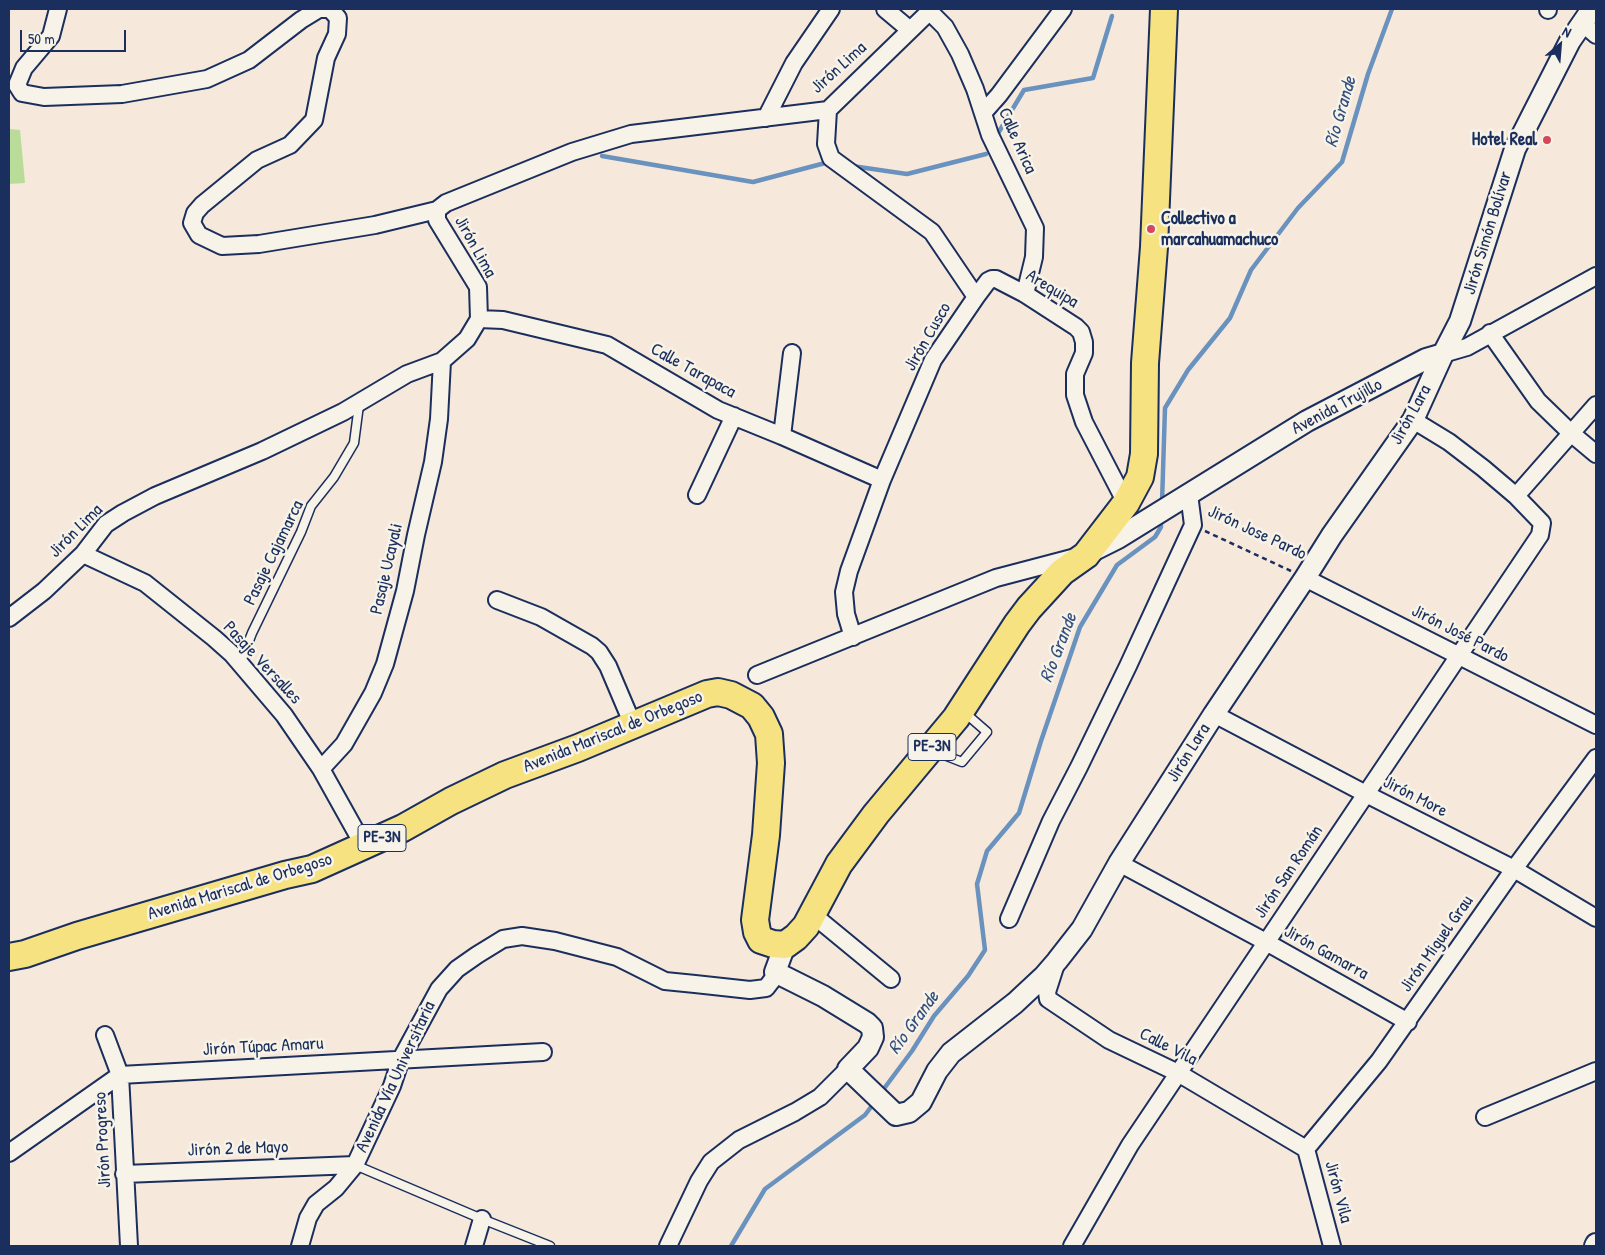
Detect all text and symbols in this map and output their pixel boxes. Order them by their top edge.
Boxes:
scale bar [22,20,129,52]
north arrow [1535,20,1585,70]
text: N [1559,21,1575,41]
text: 50 m [28,28,55,49]
street label: Jirón Lima [807,37,871,99]
water label: Río Grande [1320,74,1362,150]
street label: Calle Arica [993,105,1041,177]
place label: Hotel Real [1472,129,1537,151]
marker: Hotel Real [1541,134,1553,146]
street label: Jirón Simón Bolívar [1459,169,1517,297]
place label: Collectivo a marcahuamachuco [1161,208,1278,250]
street label: Jirón Lima [449,212,501,282]
marker: Collectivo a marcahuamachuco [1145,223,1157,235]
street label: Arequipa [1022,265,1082,313]
street label: Jirón Cusco [900,299,956,375]
street label: Calle Tarapaca [647,339,739,403]
street label: Avenida Trujillo [1288,374,1386,440]
street label: Jirón Lara [1386,381,1436,449]
street label: Pasaje Cajamarca [239,497,309,609]
street label: Jirón Lima [45,500,107,562]
street label: Jirón Jose Pardo [1204,501,1310,565]
street label: Pasaje Ucayali [366,521,408,617]
street label: Jirón José Pardo [1408,600,1512,668]
water label: Río Grande [1035,610,1083,686]
street label: Pasaje Versalles [218,617,306,709]
street label: Avenida Mariscal de Orbegoso [520,686,706,778]
street label: Jirón Lara [1163,720,1215,786]
road number: PE-3N [908,734,956,760]
street label: Jirón More [1379,772,1451,822]
street label: Jirón San Román [1250,821,1328,923]
road number: PE-3N [358,824,406,851]
street label: Avenida Mariscal de Orbegoso [145,849,335,925]
street label: Jirón Miguel Grau [1396,892,1478,996]
street label: Jirón Gamarra [1280,921,1372,985]
water label: Río Grande [884,987,944,1059]
street label: Avenida Vía Universitaria [351,998,441,1156]
street label: Calle Vila [1135,1023,1201,1071]
street label: Jirón Túpac Amaru [202,1033,324,1061]
street label: Jirón Progreso [90,1091,116,1189]
street label: Jirón 2 de Mayo [187,1136,289,1162]
street label: Jirón Vila [1319,1159,1357,1225]

